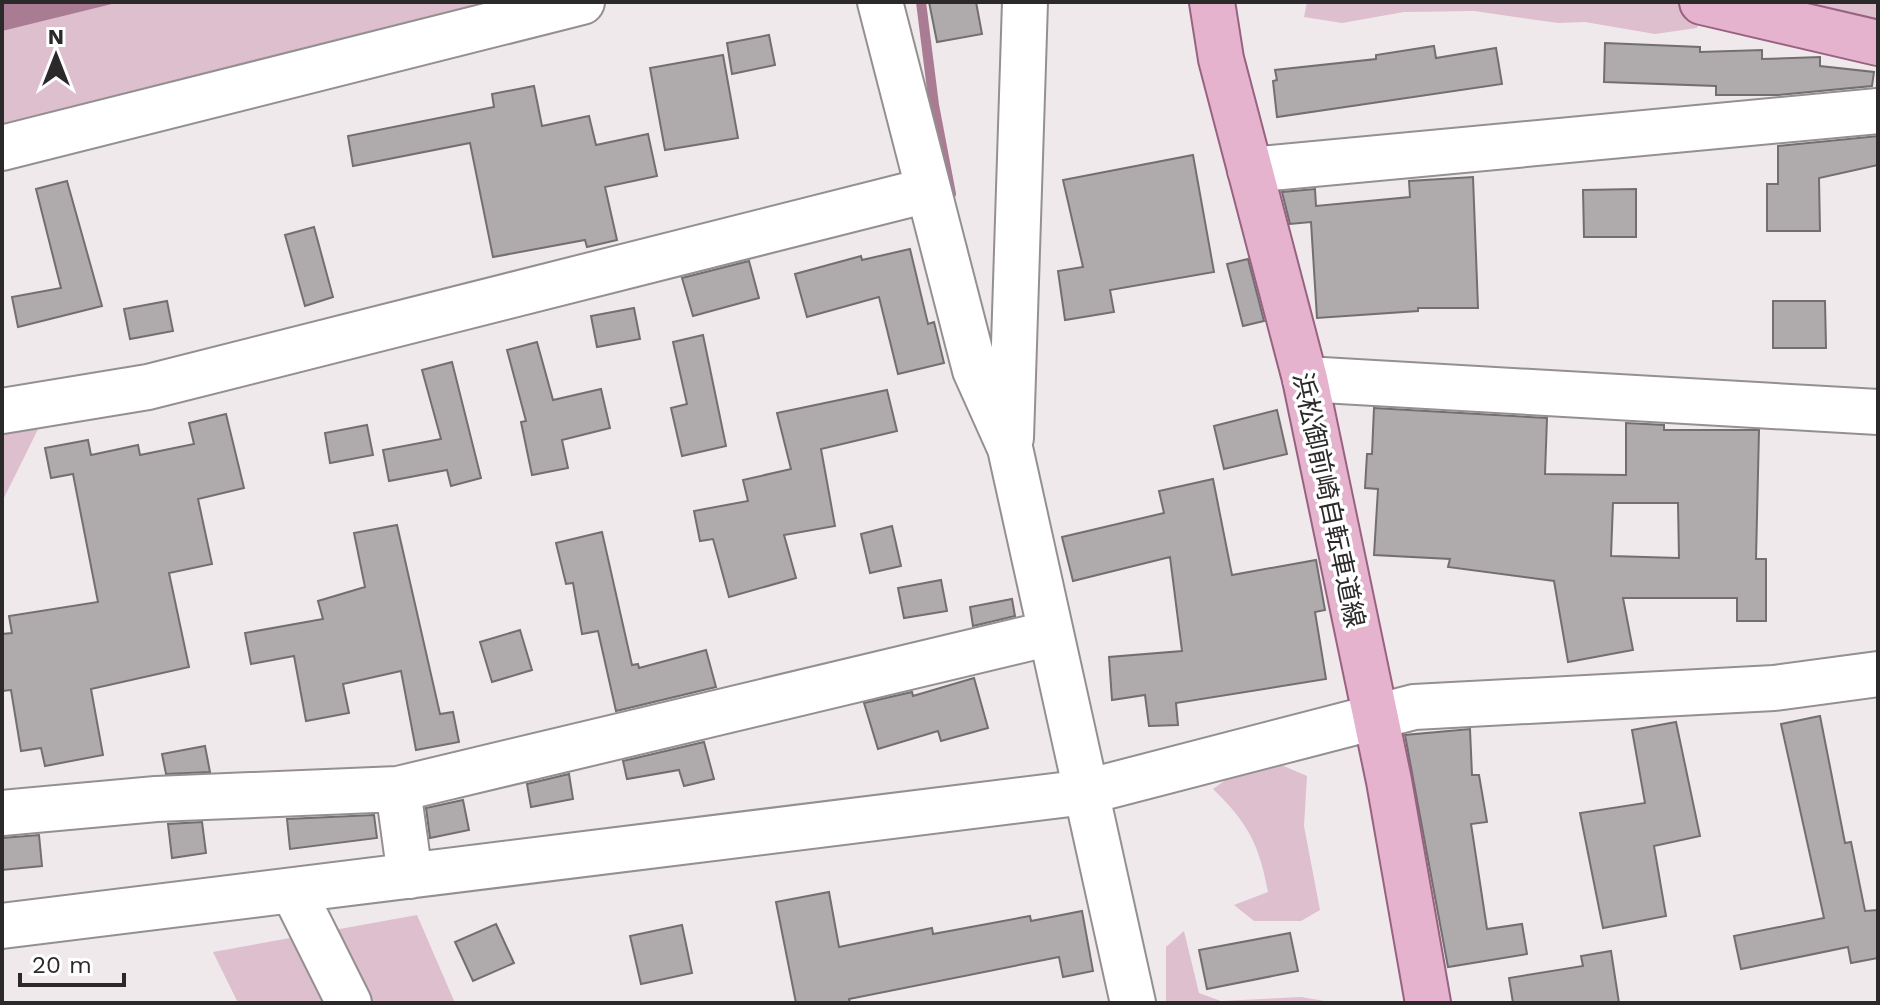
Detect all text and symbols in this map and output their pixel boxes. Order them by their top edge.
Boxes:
north arrow [16,16,96,96]
text: N [48,24,64,49]
street label: 浜松御前崎自転車道線 [1287,370,1371,630]
scale bar [20,937,124,987]
text: 20 m [32,951,92,979]

